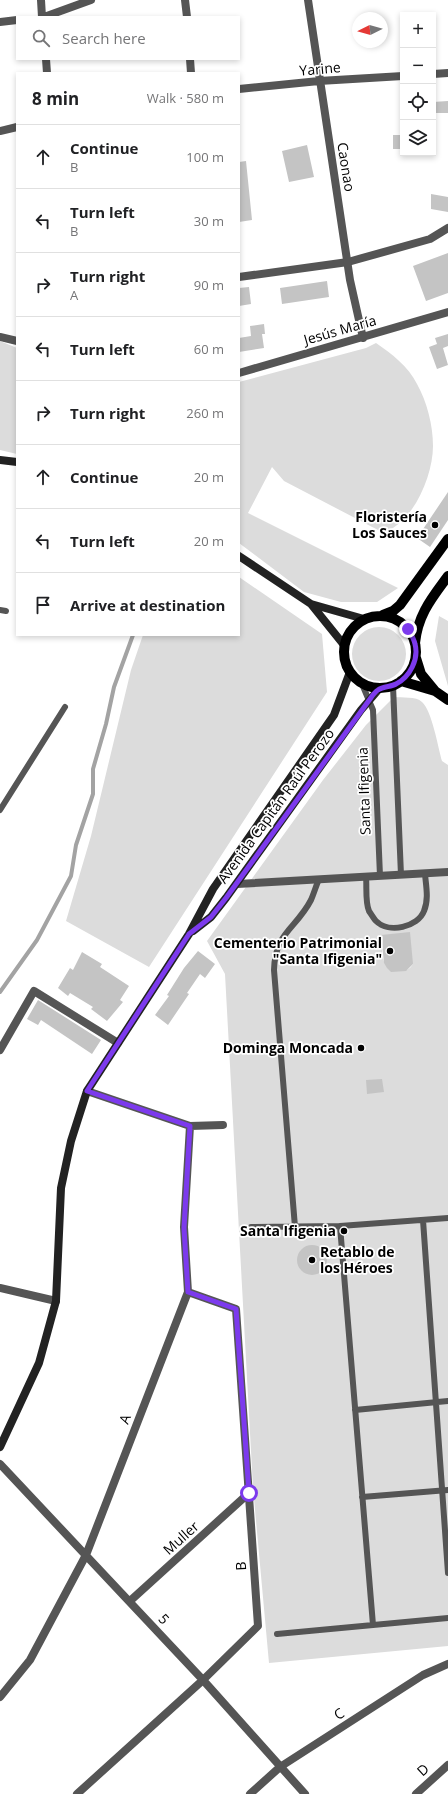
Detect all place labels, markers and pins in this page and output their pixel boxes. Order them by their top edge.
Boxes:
place label: Floristería Los Sauces [352,507,427,542]
marker: Floristería Los Sauces [430,520,440,530]
place label: Cementerio Patrimonial "Santa Ifigenia" [214,933,382,968]
marker: Cementerio Patrimonial "Santa Ifigenia" [385,946,395,956]
place label: Dominga Moncada [223,1038,353,1057]
marker: Dominga Moncada [356,1043,366,1053]
place label: Santa Ifigenia [240,1221,336,1240]
marker: Santa Ifigenia [339,1226,349,1236]
place label: Retablo de los Héroes [320,1242,395,1277]
marker: Retablo de los Héroes [307,1255,317,1265]

